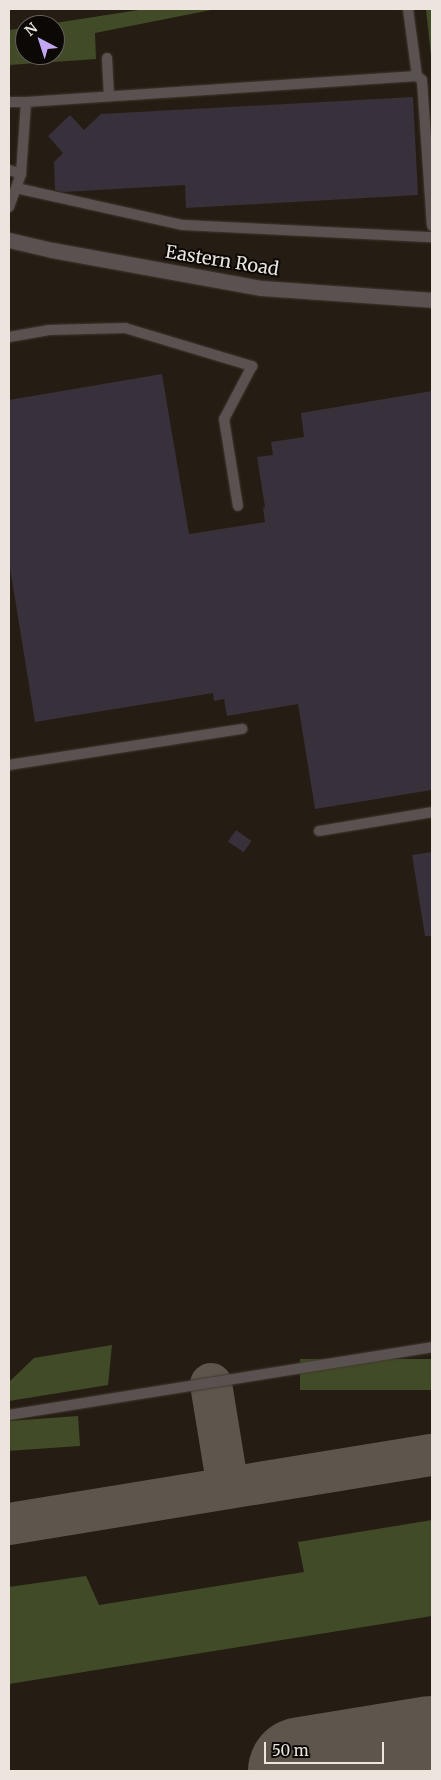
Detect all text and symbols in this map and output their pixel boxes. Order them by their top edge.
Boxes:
north arrow [15,15,65,65]
text: N [21,19,41,40]
street label: Eastern Road [164,241,280,281]
scale bar [266,1732,386,1764]
text: 50 m [272,1741,309,1760]

